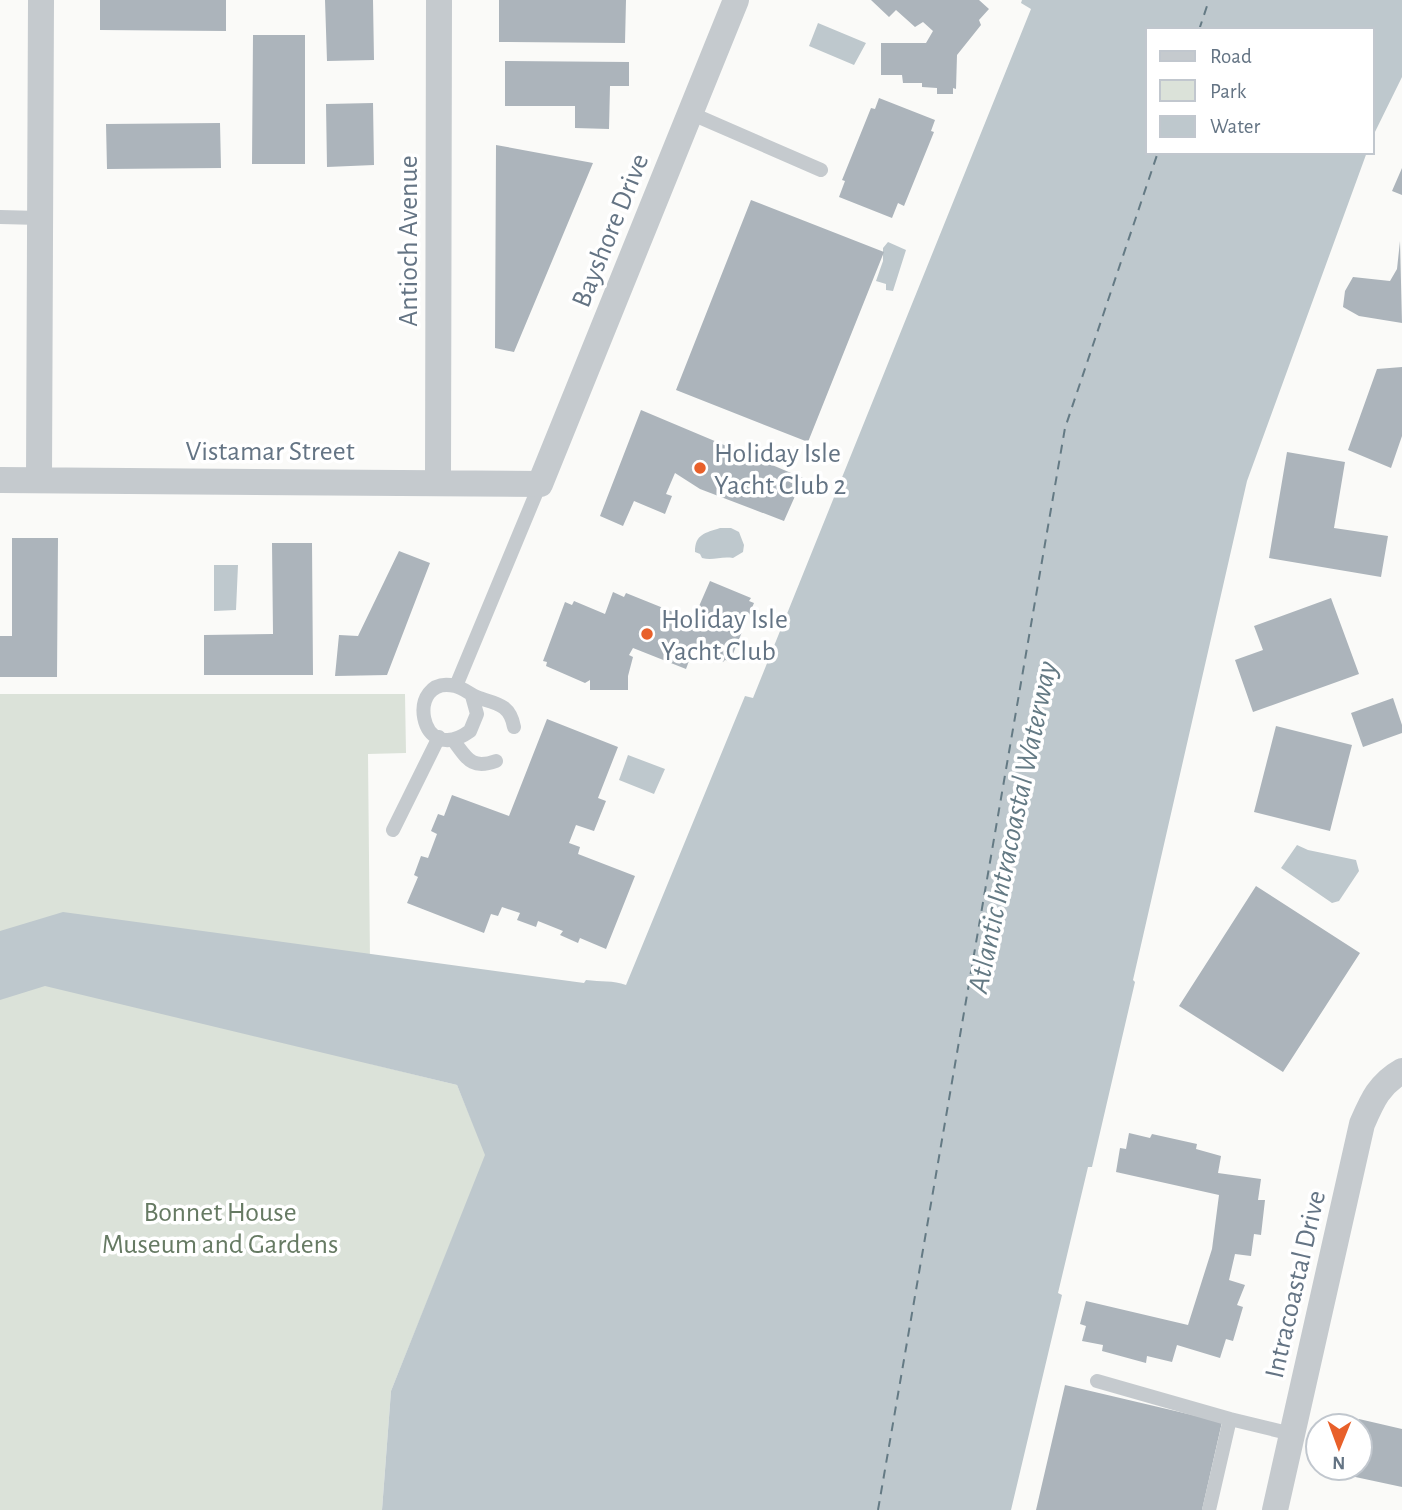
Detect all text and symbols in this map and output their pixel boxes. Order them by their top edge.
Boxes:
legend [1146,28,1374,154]
text: Road [1210,46,1252,67]
text: Park [1210,81,1247,102]
text: Water [1210,116,1260,137]
street label: Bayshore Drive [567,150,654,311]
street label: Antioch Avenue [395,155,423,327]
street label: Vistamar Street [185,438,355,466]
place label: Holiday Isle Yacht Club 2 [714,440,846,500]
marker: Holiday Isle Yacht Club 2 [692,460,708,476]
place label: Holiday Isle Yacht Club [661,606,788,666]
marker: Holiday Isle Yacht Club [639,626,655,642]
water label: Atlantic Intracoastal Waterway [963,658,1063,997]
street label: Intracoastal Drive [1261,1188,1331,1381]
park label: Bonnet House Museum and Gardens [102,1199,338,1259]
north arrow [1304,1412,1374,1482]
text: N [1332,1453,1346,1472]

